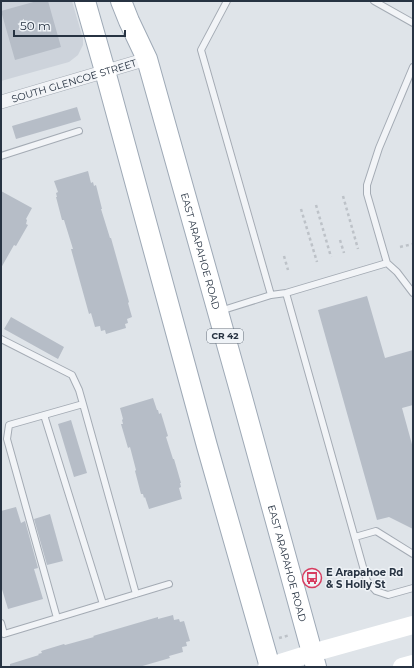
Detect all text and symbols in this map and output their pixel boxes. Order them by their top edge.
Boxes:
scale bar [14,12,125,38]
text: 50 m [20,18,51,33]
street label: SOUTH GLENCOE STREET [10,56,138,106]
street label: EAST ARAPAHOE ROAD [178,191,223,311]
road number: CR 42 [207,329,243,343]
street label: EAST ARAPAHOE ROAD [265,503,309,623]
place label: E Arapahoe Rd & S Holly St [326,566,403,591]
bus stop icon: E Arapahoe Rd & S Holly St [301,567,323,589]

